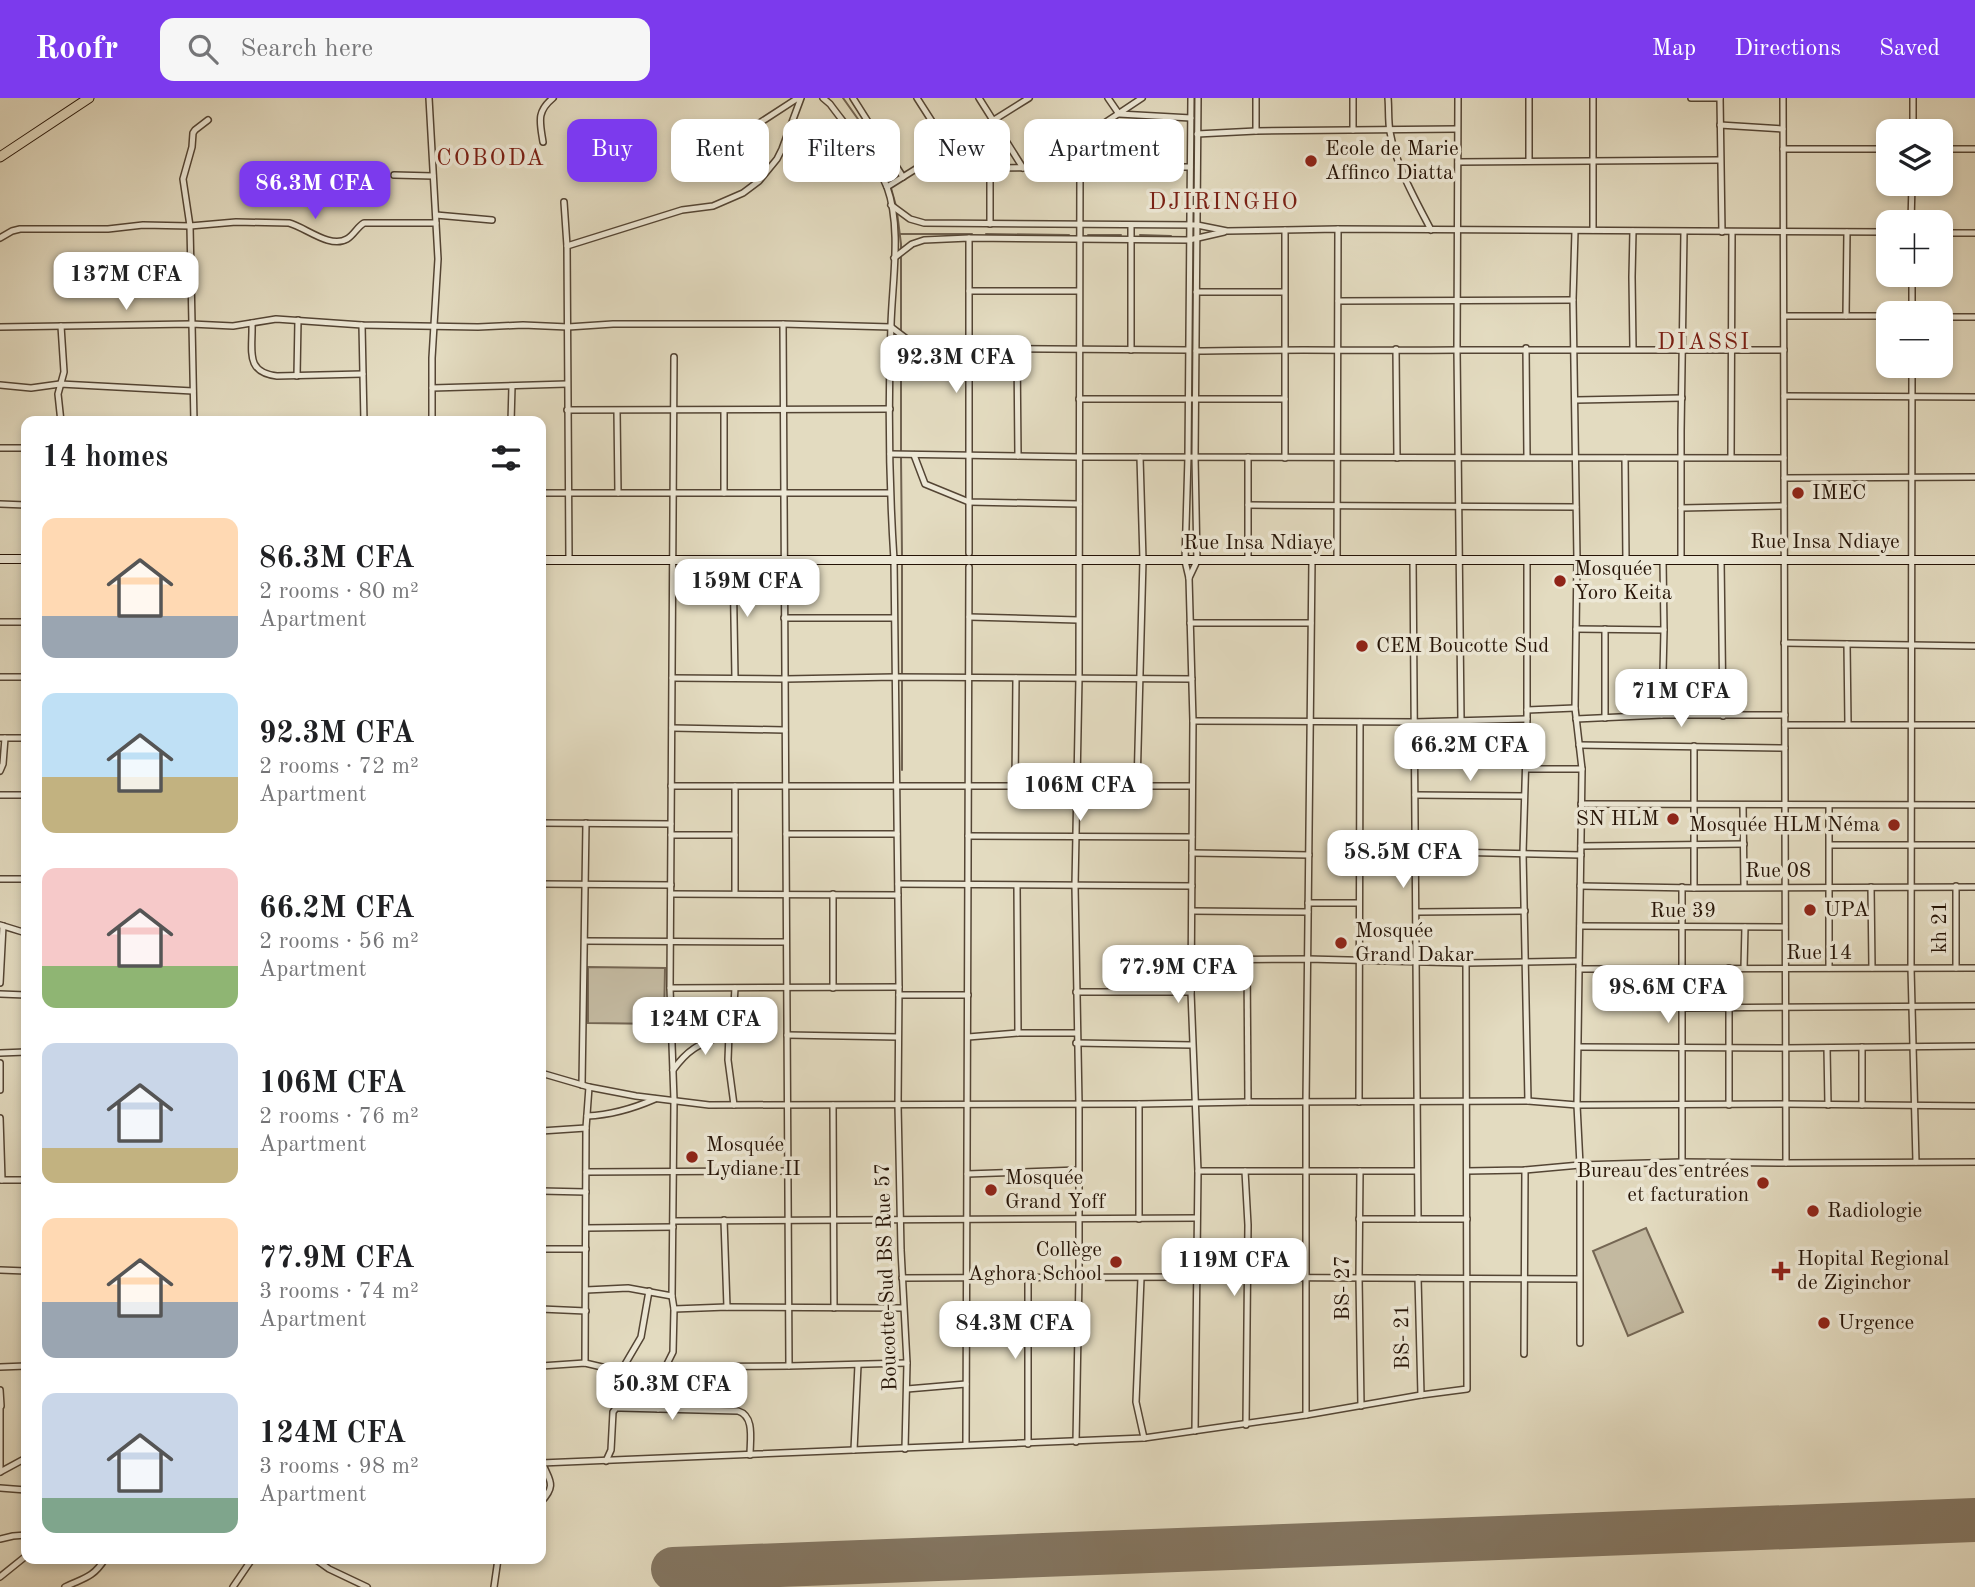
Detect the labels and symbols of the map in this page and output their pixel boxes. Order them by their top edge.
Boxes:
place label: Ecole de Marie Affinco Diatta [1325,139,1459,184]
district label: COBODA [436,147,546,170]
marker: Ecole de Marie Affinco Diatta [1303,153,1319,169]
pin: 86.3M CFA [235,162,395,221]
district label: DJIRINGHO [1148,191,1300,214]
pin: 137M CFA [54,252,198,312]
district label: DIASSI [1657,331,1751,354]
pin: 92.3M CFA [876,336,1036,395]
place label: IMEC [1812,483,1866,504]
marker: IMEC [1790,485,1806,501]
street label: Rue Insa Ndiaye [1750,532,1900,553]
street label: Rue Insa Ndiaye [1183,533,1333,554]
place label: Mosquée Yoro Keita [1574,559,1672,604]
pin: 159M CFA [675,560,819,619]
marker: Mosquée Yoro Keita [1552,573,1568,589]
place label: CEM Boucotte Sud [1376,636,1549,657]
marker: CEM Boucotte Sud [1354,638,1370,654]
pin: 71M CFA [1616,670,1746,729]
pin: 66.2M CFA [1390,724,1550,783]
pin: 106M CFA [1008,764,1152,823]
place label: SN HLM [1576,809,1659,830]
marker: SN HLM [1665,811,1681,827]
place label: Mosquée HLM Néma [1689,815,1880,836]
marker: Mosquée HLM Néma [1886,817,1902,833]
pin: 58.5M CFA [1323,830,1483,890]
street label: Rue 08 [1745,861,1811,882]
place label: UPA [1824,900,1869,921]
street label: Rue 39 [1650,901,1716,922]
street label: kh 21 [1930,901,1951,953]
marker: UPA [1802,902,1818,918]
place label: Mosquée Grand Dakar [1355,921,1474,966]
marker: Mosquée Grand Dakar [1333,935,1349,951]
street label: Rue 14 [1786,943,1852,964]
pin: 77.9M CFA [1098,946,1258,1005]
pin: 98.6M CFA [1588,965,1748,1025]
pin: 124M CFA [633,998,777,1057]
place label: Mosquée Lydiane II [706,1135,801,1180]
marker: Mosquée Lydiane II [684,1149,700,1165]
place label: Bureau des entrées et facturation [1577,1161,1749,1206]
street label: Boucotte-Sud BS Rue 57 [873,1162,901,1392]
place label: Mosquée Grand Yoff [1005,1168,1106,1213]
marker: Bureau des entrées et facturation [1755,1175,1771,1191]
marker: Mosquée Grand Yoff [983,1182,999,1198]
place label: Radiologie [1827,1201,1922,1222]
marker: Radiologie [1805,1203,1821,1219]
pin: 119M CFA [1162,1238,1306,1298]
place label: Collège Aghora School [968,1240,1102,1285]
place label: Hopital Regional de Ziginchor [1797,1249,1950,1294]
marker: Collège Aghora School [1108,1254,1124,1270]
street label: BS- 27 [1333,1255,1354,1321]
marker: Hopital Regional de Ziginchor [1771,1261,1791,1281]
pin: 84.3M CFA [935,1302,1095,1361]
street label: BS- 21 [1392,1304,1414,1370]
place label: Urgence [1838,1313,1914,1334]
marker: Urgence [1816,1315,1832,1331]
pin: 50.3M CFA [592,1362,752,1422]

